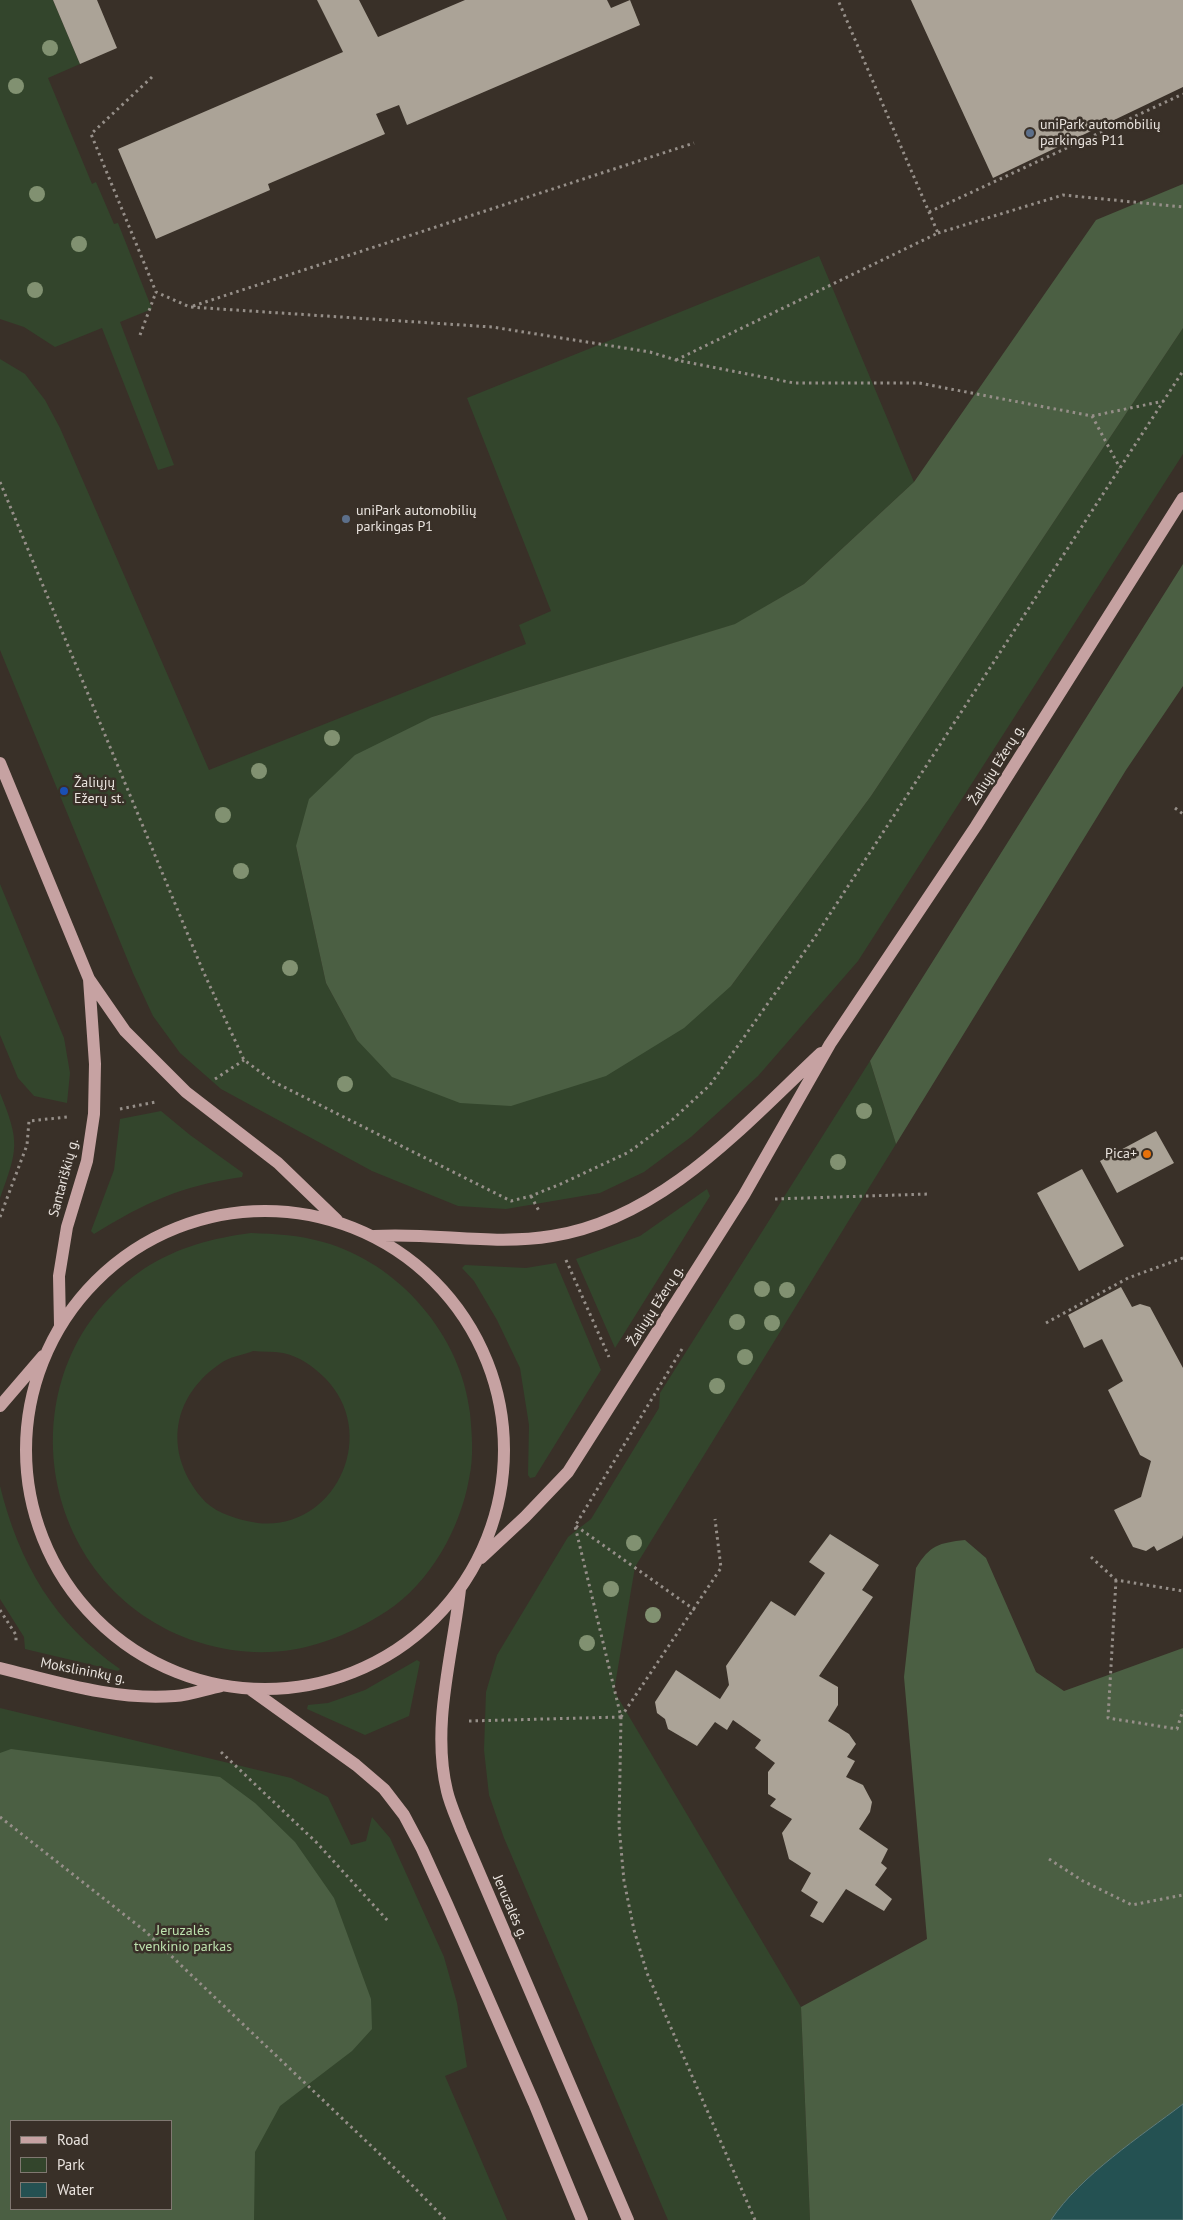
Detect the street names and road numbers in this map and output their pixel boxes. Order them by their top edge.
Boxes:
street label: Žaliųjų Ežerų g. [966,722,1028,808]
street label: Santariškių g. [45,1137,83,1219]
street label: Žaliųjų Ežerų g. [625,1263,687,1349]
street label: Mokslininkų g. [39,1654,127,1688]
street label: Jeruzalės g. [489,1872,531,1942]

